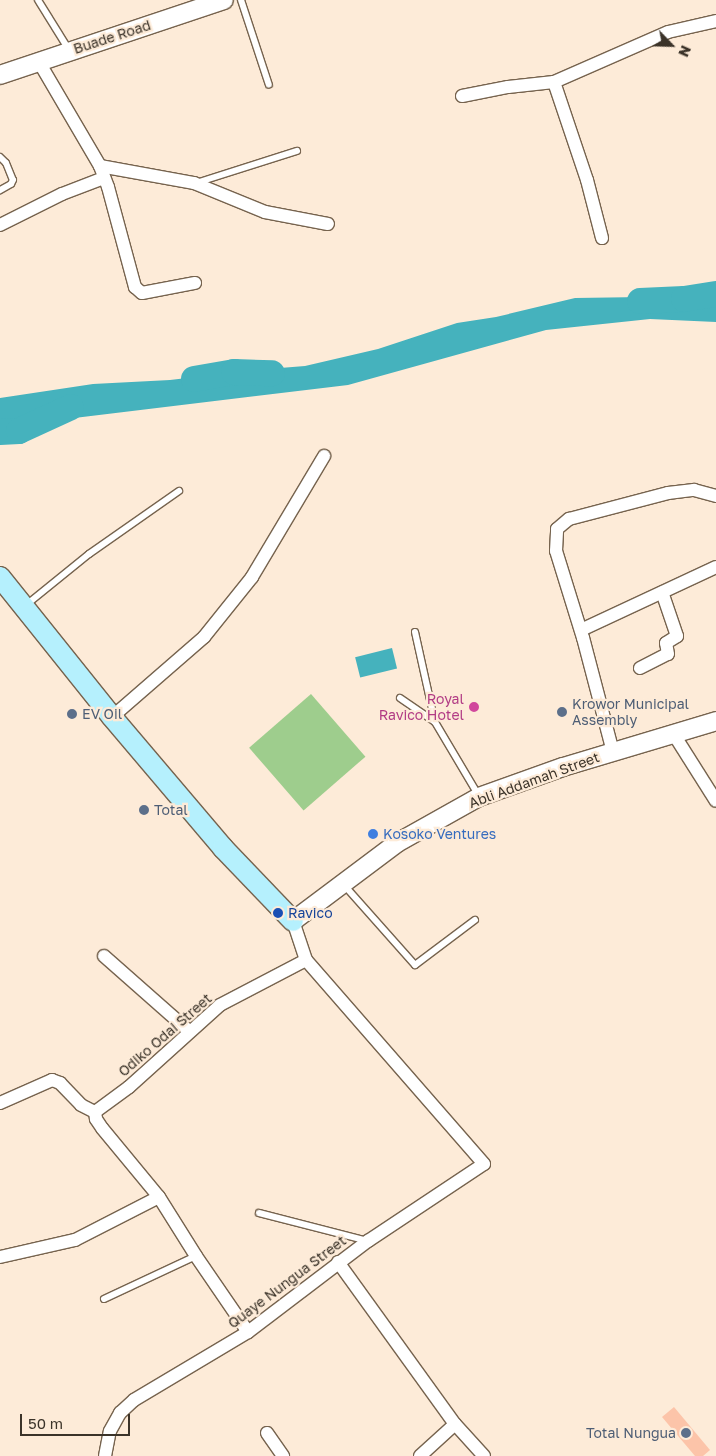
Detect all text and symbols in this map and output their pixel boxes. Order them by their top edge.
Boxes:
street label: Buade Road [71,17,153,57]
north arrow [646,20,696,70]
text: N [675,43,695,60]
place label: Royal Ravico Hotel [379,691,464,724]
place label: Krowor Municipal Assembly [572,696,689,729]
marker: Royal Ravico Hotel [468,701,480,713]
place label: EV Oil [82,706,122,722]
marker: Krowor Municipal Assembly [556,706,568,718]
marker: EV Oil [66,708,78,720]
street label: Abli Addamah Street [466,749,602,811]
place label: Total [154,802,188,818]
marker: Total [138,804,150,816]
place label: Kosoko Ventures [383,826,496,842]
marker: Kosoko Ventures [367,828,379,840]
place label: Ravico [288,905,333,921]
marker: Ravico [272,907,284,919]
street label: Odiko Odai Street [115,990,215,1080]
street label: Quaye Nungua Street [225,1232,349,1332]
scale bar [22,1404,132,1436]
text: 50 m [28,1414,63,1432]
place label: Total Nungua [586,1425,676,1441]
marker: Total Nungua [680,1427,692,1439]

